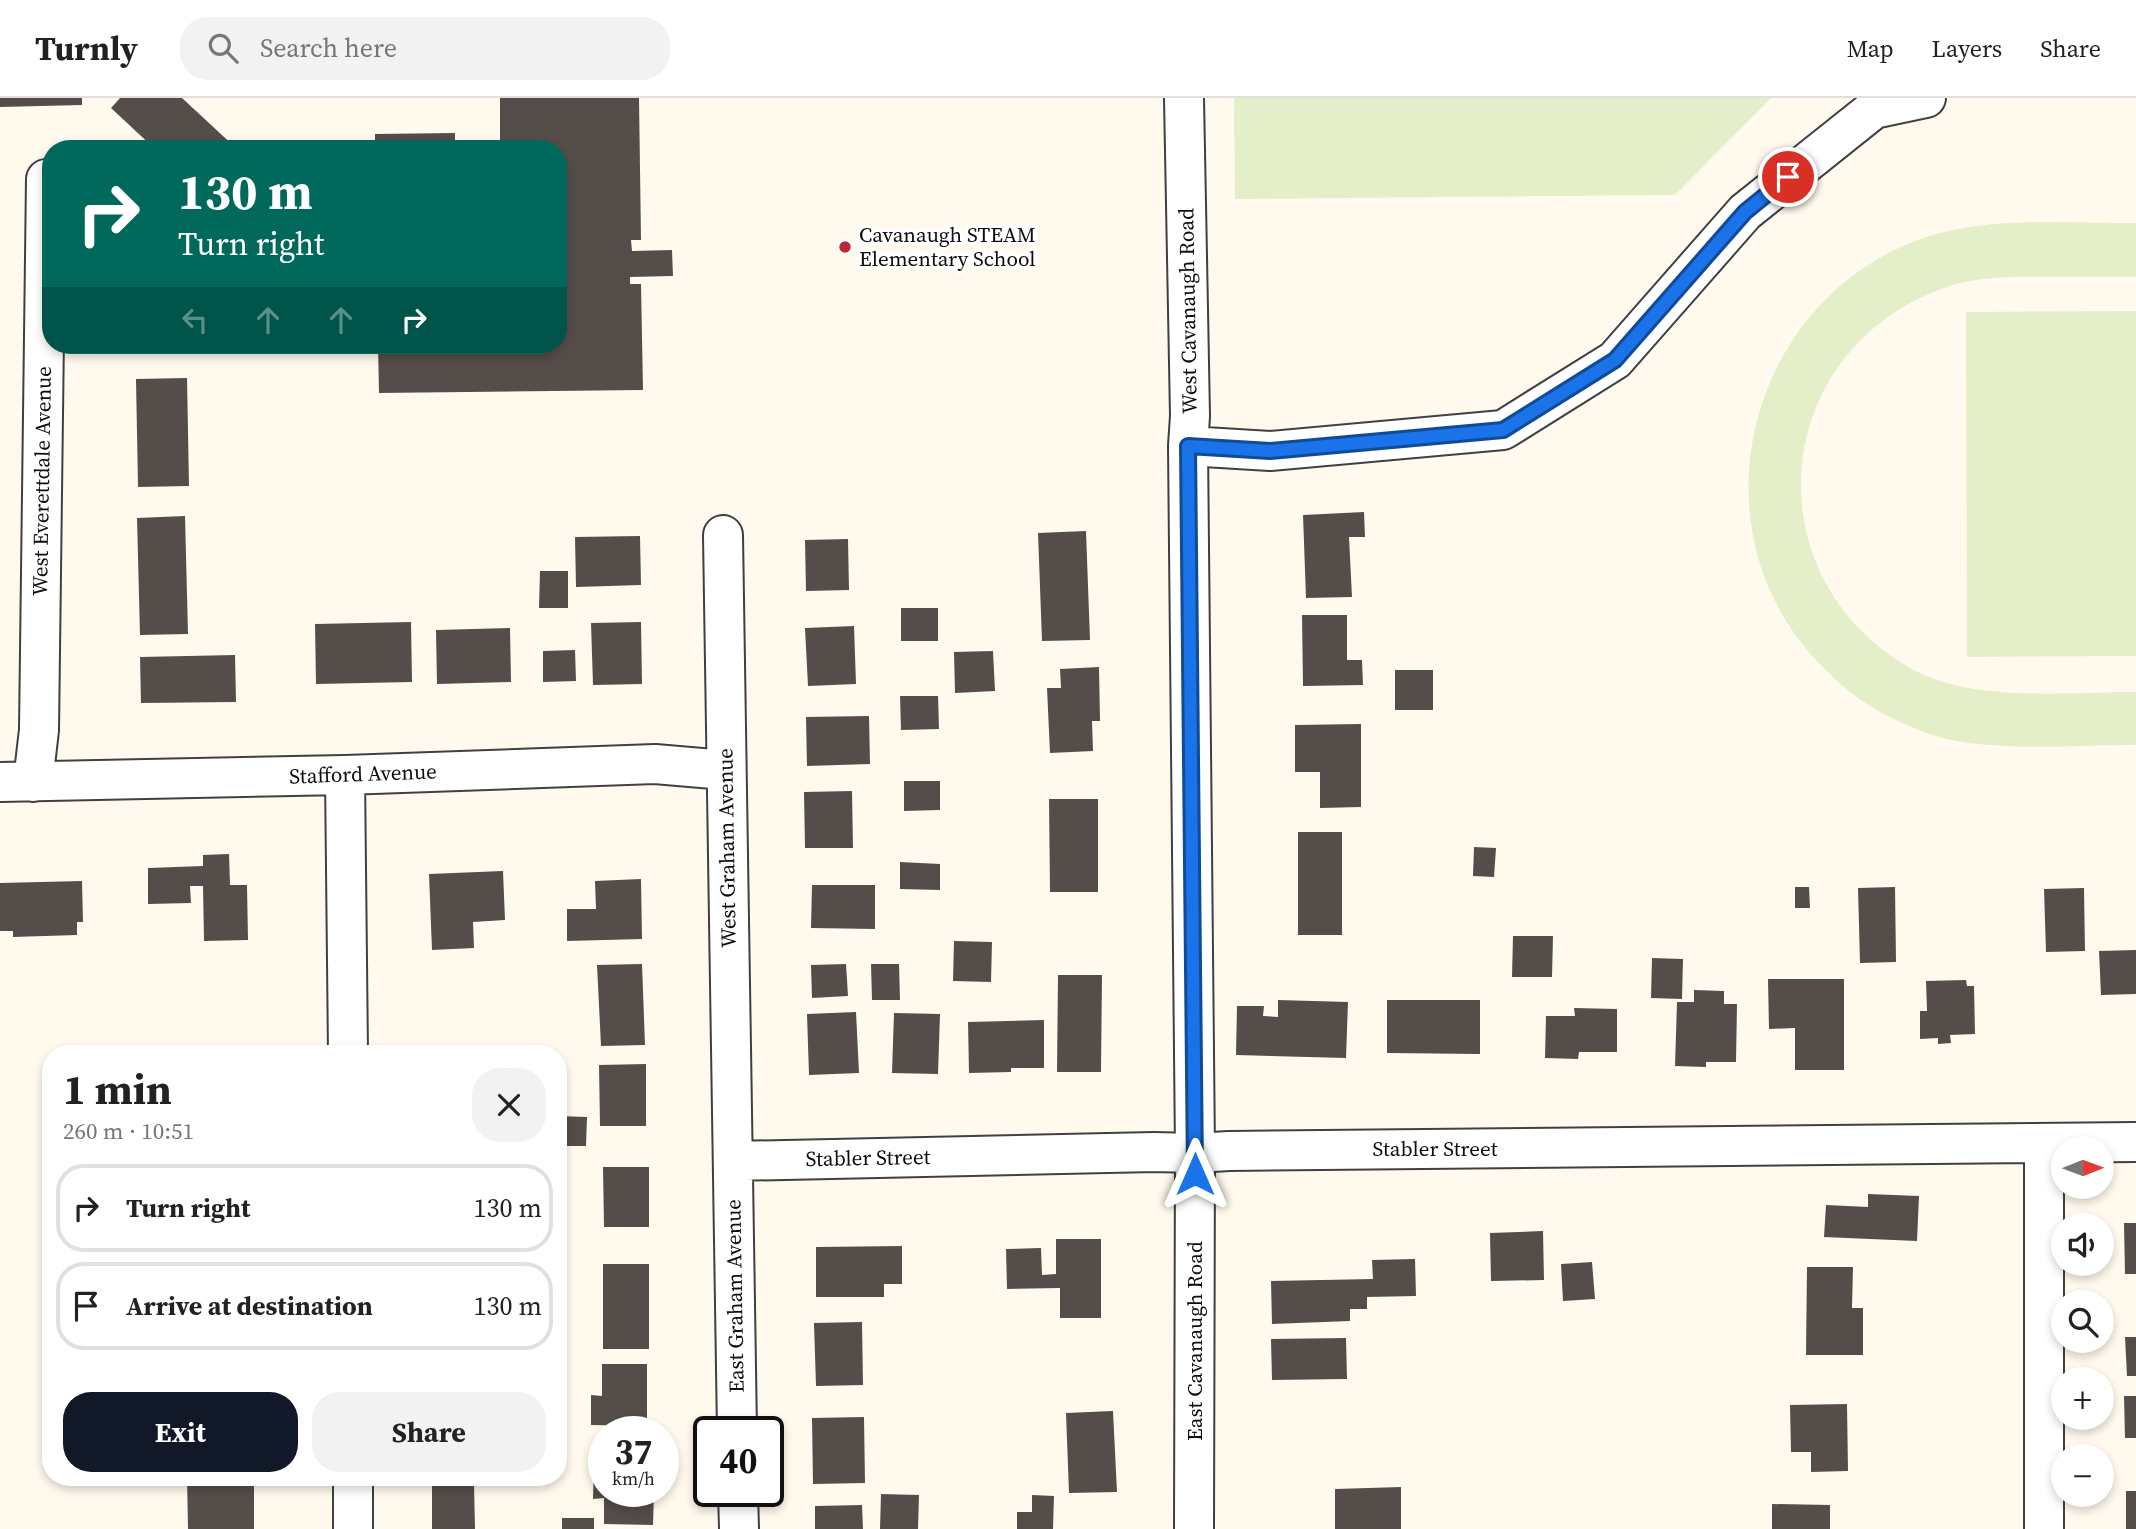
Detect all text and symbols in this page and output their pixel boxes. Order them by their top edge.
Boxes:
search box [180,17,670,80]
text: Turnly [35,26,138,71]
icon: search [204,29,242,67]
text: Search here [260,30,397,66]
text: Map [1847,32,1894,65]
text: Layers [1932,32,2002,65]
text: Share [2040,32,2101,65]
pin [1758,147,1818,207]
text: 130 m [178,158,313,225]
icon: arrive [1769,158,1807,196]
icon: right [63,168,154,259]
street label: West Cavanaugh Road [1171,208,1204,414]
place label: Cavanaugh STEAM Elementary School [859,220,1036,273]
text: Turn right [178,222,324,266]
marker: Cavanaugh STEAM Elementary School [837,239,853,255]
icon: left [176,301,214,339]
icon: ahead [249,301,287,339]
icon: ahead [322,301,360,339]
icon: right [395,301,433,339]
street label: West Everettdale Avenue [25,366,58,596]
street label: West Graham Avenue [710,748,743,948]
street label: Stafford Avenue [289,756,437,791]
text: 1 min [63,1060,172,1118]
button: close [472,1068,546,1142]
text: 260 m · 10:51 [63,1115,194,1147]
street label: Stabler Street [1373,1134,1498,1163]
north arrow [2051,1136,2114,1199]
map controls [2051,1136,2114,1507]
position arrow [1158,1137,1232,1211]
street label: Stabler Street [805,1142,931,1173]
icon: right [67,1189,105,1227]
text: Turn right [126,1190,250,1226]
text: 130 m [474,1190,542,1226]
street label: East Graham Avenue [718,1199,751,1393]
button: sound [2051,1213,2114,1276]
street label: East Cavanaugh Road [1180,1241,1209,1441]
icon: arrive [67,1287,105,1325]
text: Arrive at destination [126,1288,373,1324]
text: 130 m [474,1288,542,1324]
button: search [2051,1290,2114,1353]
button: + [2051,1367,2114,1430]
button: Exit [63,1392,298,1472]
button: Share [312,1392,546,1472]
speed limit sign: 40 [693,1416,784,1507]
text: 37 [615,1428,652,1476]
button: − [2051,1444,2114,1507]
text: km/h [612,1466,655,1491]

